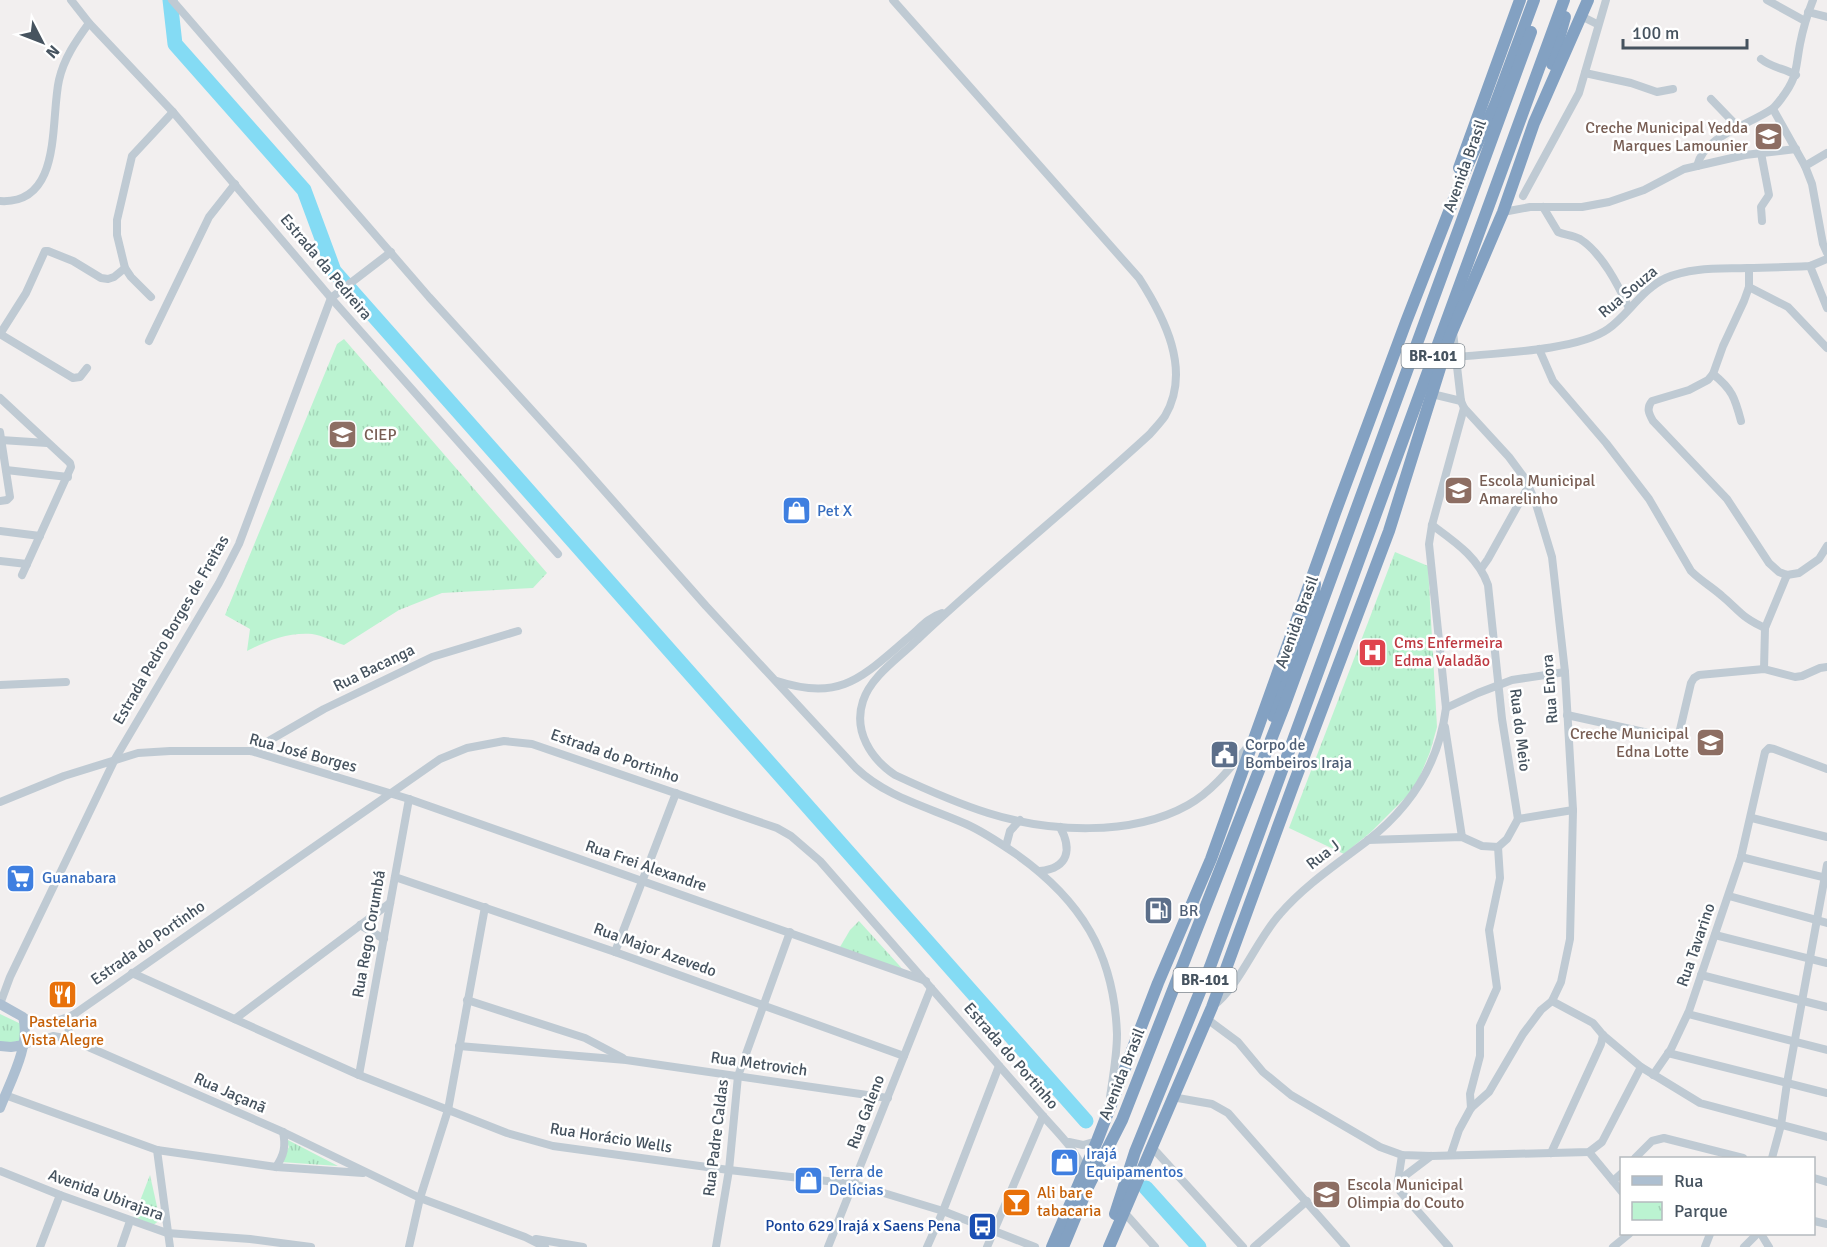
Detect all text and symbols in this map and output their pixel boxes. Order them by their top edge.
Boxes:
north arrow [12,12,72,72]
scale bar [1623,12,1748,50]
text: 100 m [1632,22,1679,44]
text: N [41,41,64,62]
street label: Avenida Brasil [1439,117,1491,215]
place label: Creche Municipal Yedda Marques Lamounier [1585,118,1748,156]
school or university icon: Creche Municipal Yedda Marques Lamounier [1753,121,1785,153]
street label: Estrada da Pedreira [276,210,376,324]
street label: Rua Souza [1594,262,1662,322]
road number: BR-101 [1402,344,1464,368]
school or university icon: CIEP [327,419,359,451]
place label: CIEP [364,425,397,445]
place label: Escola Municipal Amarelinho [1479,471,1596,509]
school or university icon: Escola Municipal Amarelinho [1442,474,1474,506]
shop icon: Pet X [780,495,812,527]
place label: Pet X [817,501,853,521]
street label: Estrada Pedro Borges de Freitas [108,532,234,728]
street label: Avenida Brasil [1271,573,1323,671]
place label: Cms Enfermeira Edma Valadão [1394,633,1503,671]
hospital icon: Cms Enfermeira Edma Valadão [1357,636,1389,668]
street label: Rua Bacanga [330,640,418,696]
street label: Rua Enora [1538,654,1562,724]
street label: Rua do Meio [1505,687,1535,773]
place label: Creche Municipal Edna Lotte [1570,724,1689,762]
street label: Estrada do Portinho [548,725,682,787]
school or university icon: Creche Municipal Edna Lotte [1694,727,1726,759]
street label: Rua José Borges [247,729,359,777]
place label: Corpo de Bombeiros Iraja [1245,735,1352,773]
public building icon: Corpo de Bombeiros Iraja [1208,738,1240,770]
street label: Rua Frei Alexandre [583,836,709,896]
street label: Rua J [1302,836,1344,874]
supermarket icon: Guanabara [5,862,37,894]
place label: Guanabara [42,868,116,888]
street label: Rua Rego Corumbá [348,869,390,999]
fuel station icon: BR [1142,895,1174,927]
street label: Estrada do Portinho [87,896,209,990]
place label: BR [1179,901,1199,921]
street label: Rua Tavarino [1672,901,1720,989]
street label: Rua Major Azevedo [591,918,719,982]
road number: BR-101 [1174,968,1236,992]
restaurant icon: Pastelaria Vista Alegre [47,978,79,1010]
street label: Estrada do Portinho [959,999,1063,1113]
place label: Pastelaria Vista Alegre [22,1012,104,1050]
street label: Avenida Brasil [1095,1025,1150,1123]
street label: Rua Metrovich [709,1047,809,1081]
street label: Rua Jaçanã [191,1068,269,1118]
street label: Rua Galeno [843,1072,889,1152]
street label: Rua Padre Caldas [699,1078,733,1198]
street label: Rua Horácio Wells [548,1118,674,1158]
place label: Irajá Equipamentos [1086,1144,1183,1182]
shop icon: Irajá Equipamentos [1049,1147,1081,1179]
legend [1620,1157,1815,1235]
place label: Terra de Delícias [829,1162,883,1200]
street label: Avenida Ubirajara [45,1165,167,1225]
shop icon: Terra de Delícias [792,1165,824,1197]
text: Rua [1674,1170,1703,1192]
place label: Escola Municipal Olimpia do Couto [1347,1175,1464,1213]
school or university icon: Escola Municipal Olimpia do Couto [1310,1178,1342,1210]
place label: Ali bar e tabacaria [1037,1183,1101,1221]
bar icon: Ali bar e tabacaria [1000,1186,1032,1218]
text: Parque [1674,1200,1728,1222]
bus stop icon: Ponto 629 Irajá x Saens Pena [966,1210,998,1242]
place label: Ponto 629 Irajá x Saens Pena [765,1216,961,1236]

